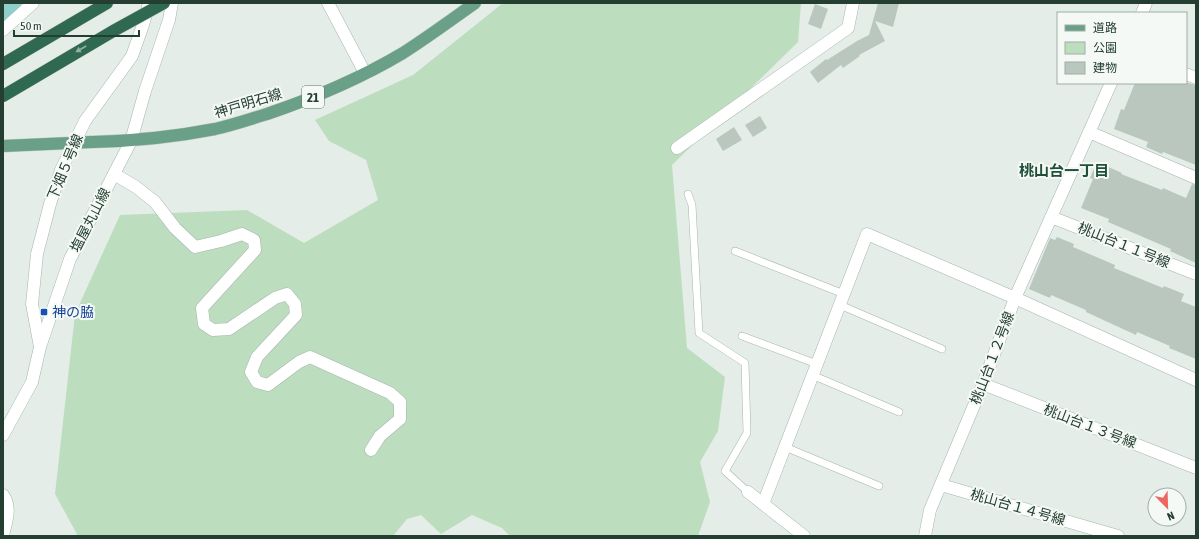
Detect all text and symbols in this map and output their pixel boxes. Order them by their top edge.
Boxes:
scale bar [14,12,139,38]
legend [1057,12,1187,84]
text: 50 m [20,19,42,33]
text: 道路 [1093,21,1117,35]
text: 公園 [1093,41,1117,55]
one-way arrow [75,46,87,53]
text: 建物 [1093,61,1117,75]
street label: 神戸明石線 [212,85,284,121]
road number: 21 [302,86,324,108]
street label: 下畑５号線 [44,132,86,202]
district label: 桃山台一丁目 [1019,162,1109,179]
street label: 塩屋丸山線 [67,185,113,255]
street label: 桃山台１１号線 [1076,219,1172,271]
place label: 神の脇 [52,304,94,320]
marker: 神の脇 [39,307,49,317]
street label: 桃山台１２号線 [967,309,1017,407]
street label: 桃山台１３号線 [1041,401,1139,451]
street label: 桃山台１４号線 [969,486,1067,528]
north arrow [1147,487,1187,527]
text: N [1166,509,1176,523]

